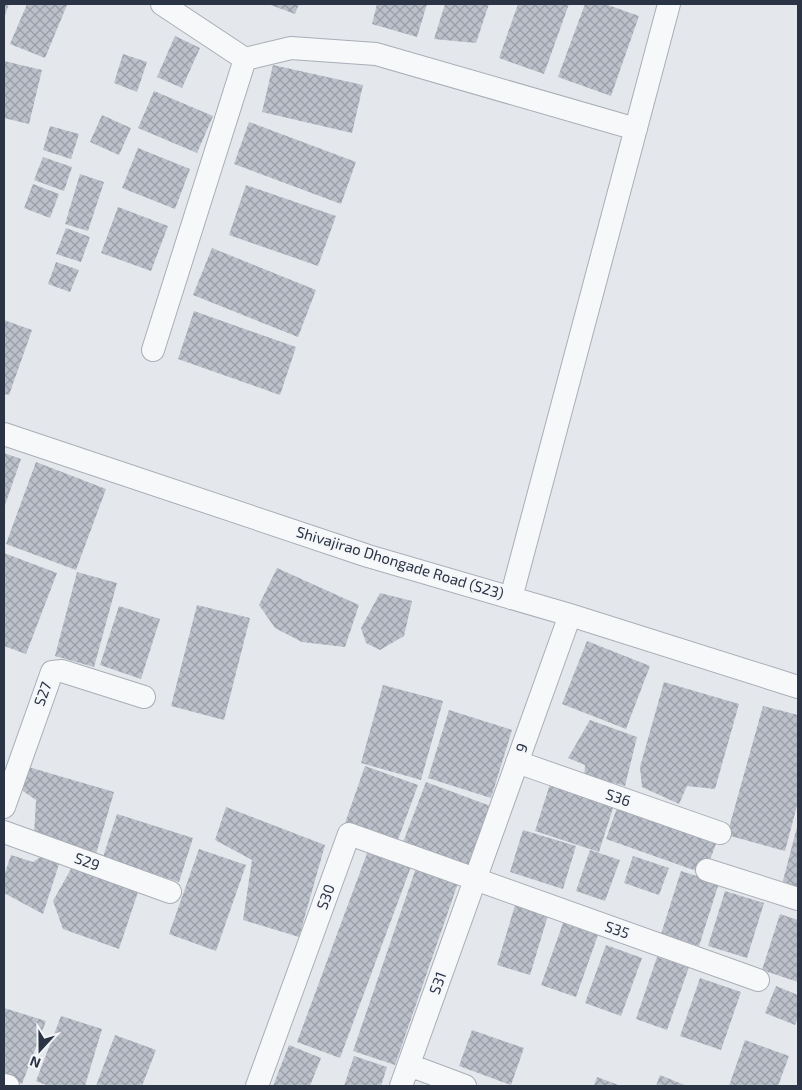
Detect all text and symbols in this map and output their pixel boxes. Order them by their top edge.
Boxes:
street label: Shivajirao Dhongade Road (S23) [294,522,506,603]
street label: S27 [29,679,55,708]
street label: 9 [511,741,531,755]
street label: S36 [603,784,633,810]
street label: S29 [72,848,102,874]
street label: S30 [312,881,338,912]
street label: S35 [603,917,632,942]
street label: S31 [425,969,449,996]
north arrow [15,1025,65,1075]
text: N [27,1053,43,1072]

